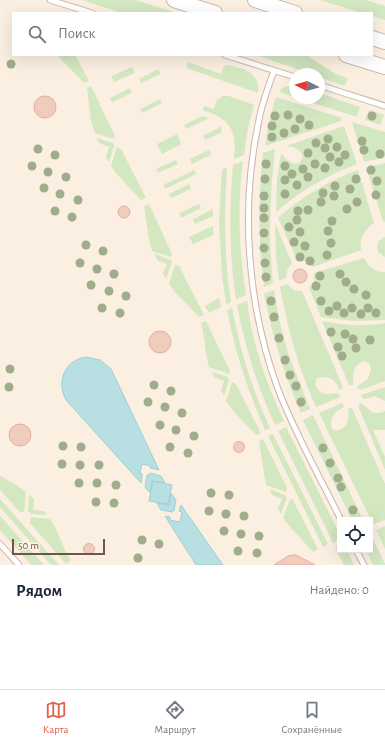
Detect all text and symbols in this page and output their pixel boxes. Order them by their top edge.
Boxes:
search box [12,12,373,56]
icon: search [26,23,48,45]
text: Поиск [58,26,96,41]
north arrow [289,68,325,104]
map controls [337,517,373,553]
button: locate [337,517,373,553]
scale bar [12,537,105,556]
text: 50 m [18,540,39,551]
text: Рядом [16,582,62,599]
text: Найдено: 0 [310,584,369,597]
tab: Карта [43,699,69,736]
tab: Маршрут [154,699,196,736]
tab: Сохранённые [281,699,342,736]

